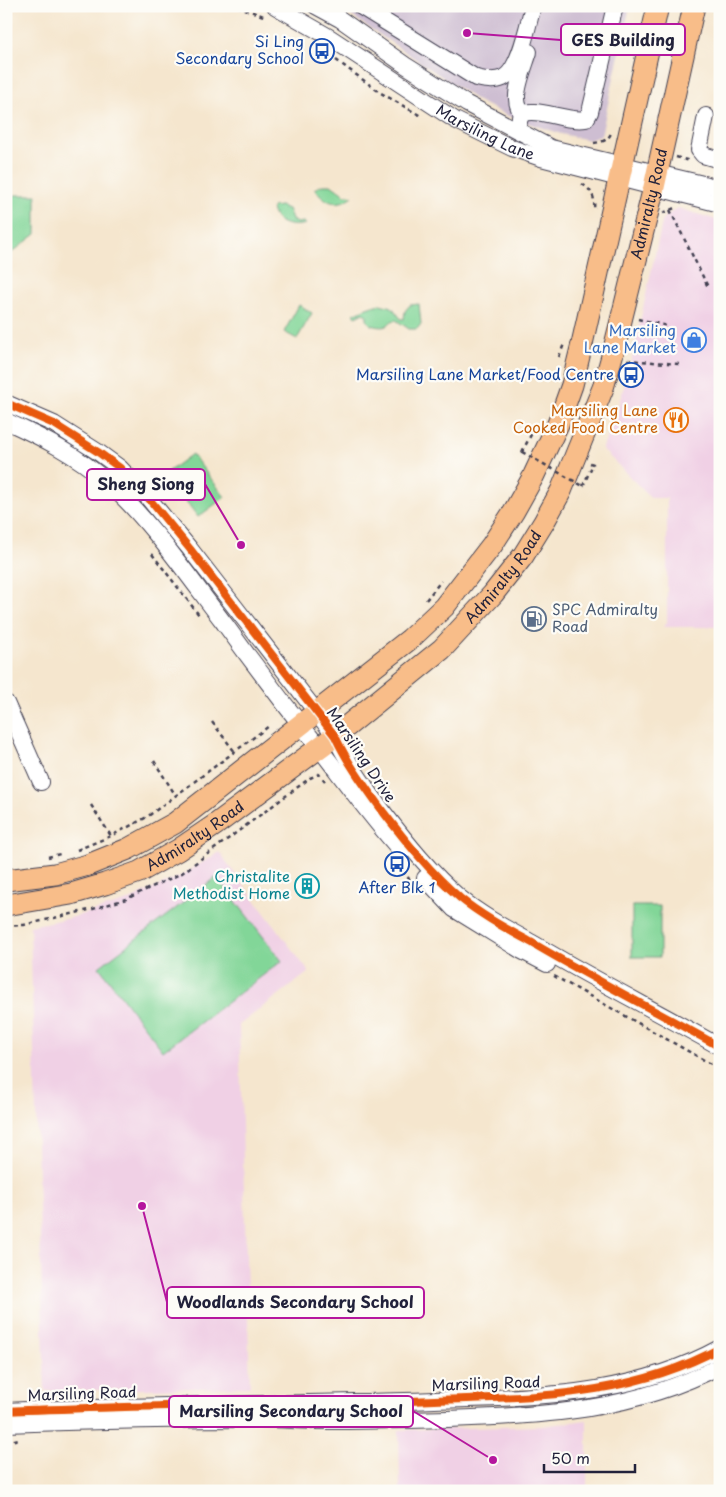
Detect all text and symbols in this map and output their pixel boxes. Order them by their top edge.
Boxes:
callout: GES Building [561,24,685,55]
text: GES Building [571,27,675,51]
place label: Si Ling Secondary School [175,29,304,69]
bus stop icon: Si Ling Secondary School [309,38,335,64]
street label: Marsiling Lane [432,98,538,165]
street label: Admiralty Road [624,146,672,262]
place label: Marsiling Lane Market [584,318,676,358]
shop icon: Marsiling Lane Market [681,327,707,353]
place label: Marsiling Lane Market/Food Centre [356,362,614,385]
bus stop icon: Marsiling Lane Market/Food Centre [618,362,644,388]
place label: Marsiling Lane Cooked Food Centre [513,398,658,438]
restaurant icon: Marsiling Lane Cooked Food Centre [663,407,689,433]
callout: Sheng Siong [87,469,205,500]
text: Sheng Siong [97,471,195,495]
street label: Admiralty Road [458,525,546,628]
place label: SPC Admiralty Road [552,597,658,637]
fuel station icon: SPC Admiralty Road [521,606,547,632]
street label: Marsiling Drive [322,702,403,806]
street label: Admiralty Road [141,794,248,876]
bus stop icon: After Blk 1 [384,851,410,877]
place label: Christalite Methodist Home [173,864,290,904]
building icon: Christalite Methodist Home [294,873,320,899]
place label: After Blk 1 [358,875,436,898]
callout: Woodlands Secondary School [167,1287,424,1318]
text: Woodlands Secondary School [176,1289,414,1313]
street label: Marsiling Road [431,1369,541,1396]
street label: Marsiling Road [27,1379,137,1406]
callout: Marsiling Secondary School [169,1396,413,1427]
text: Marsiling Secondary School [179,1398,403,1422]
scale bar [544,1442,635,1474]
text: 50 m [551,1446,590,1469]

